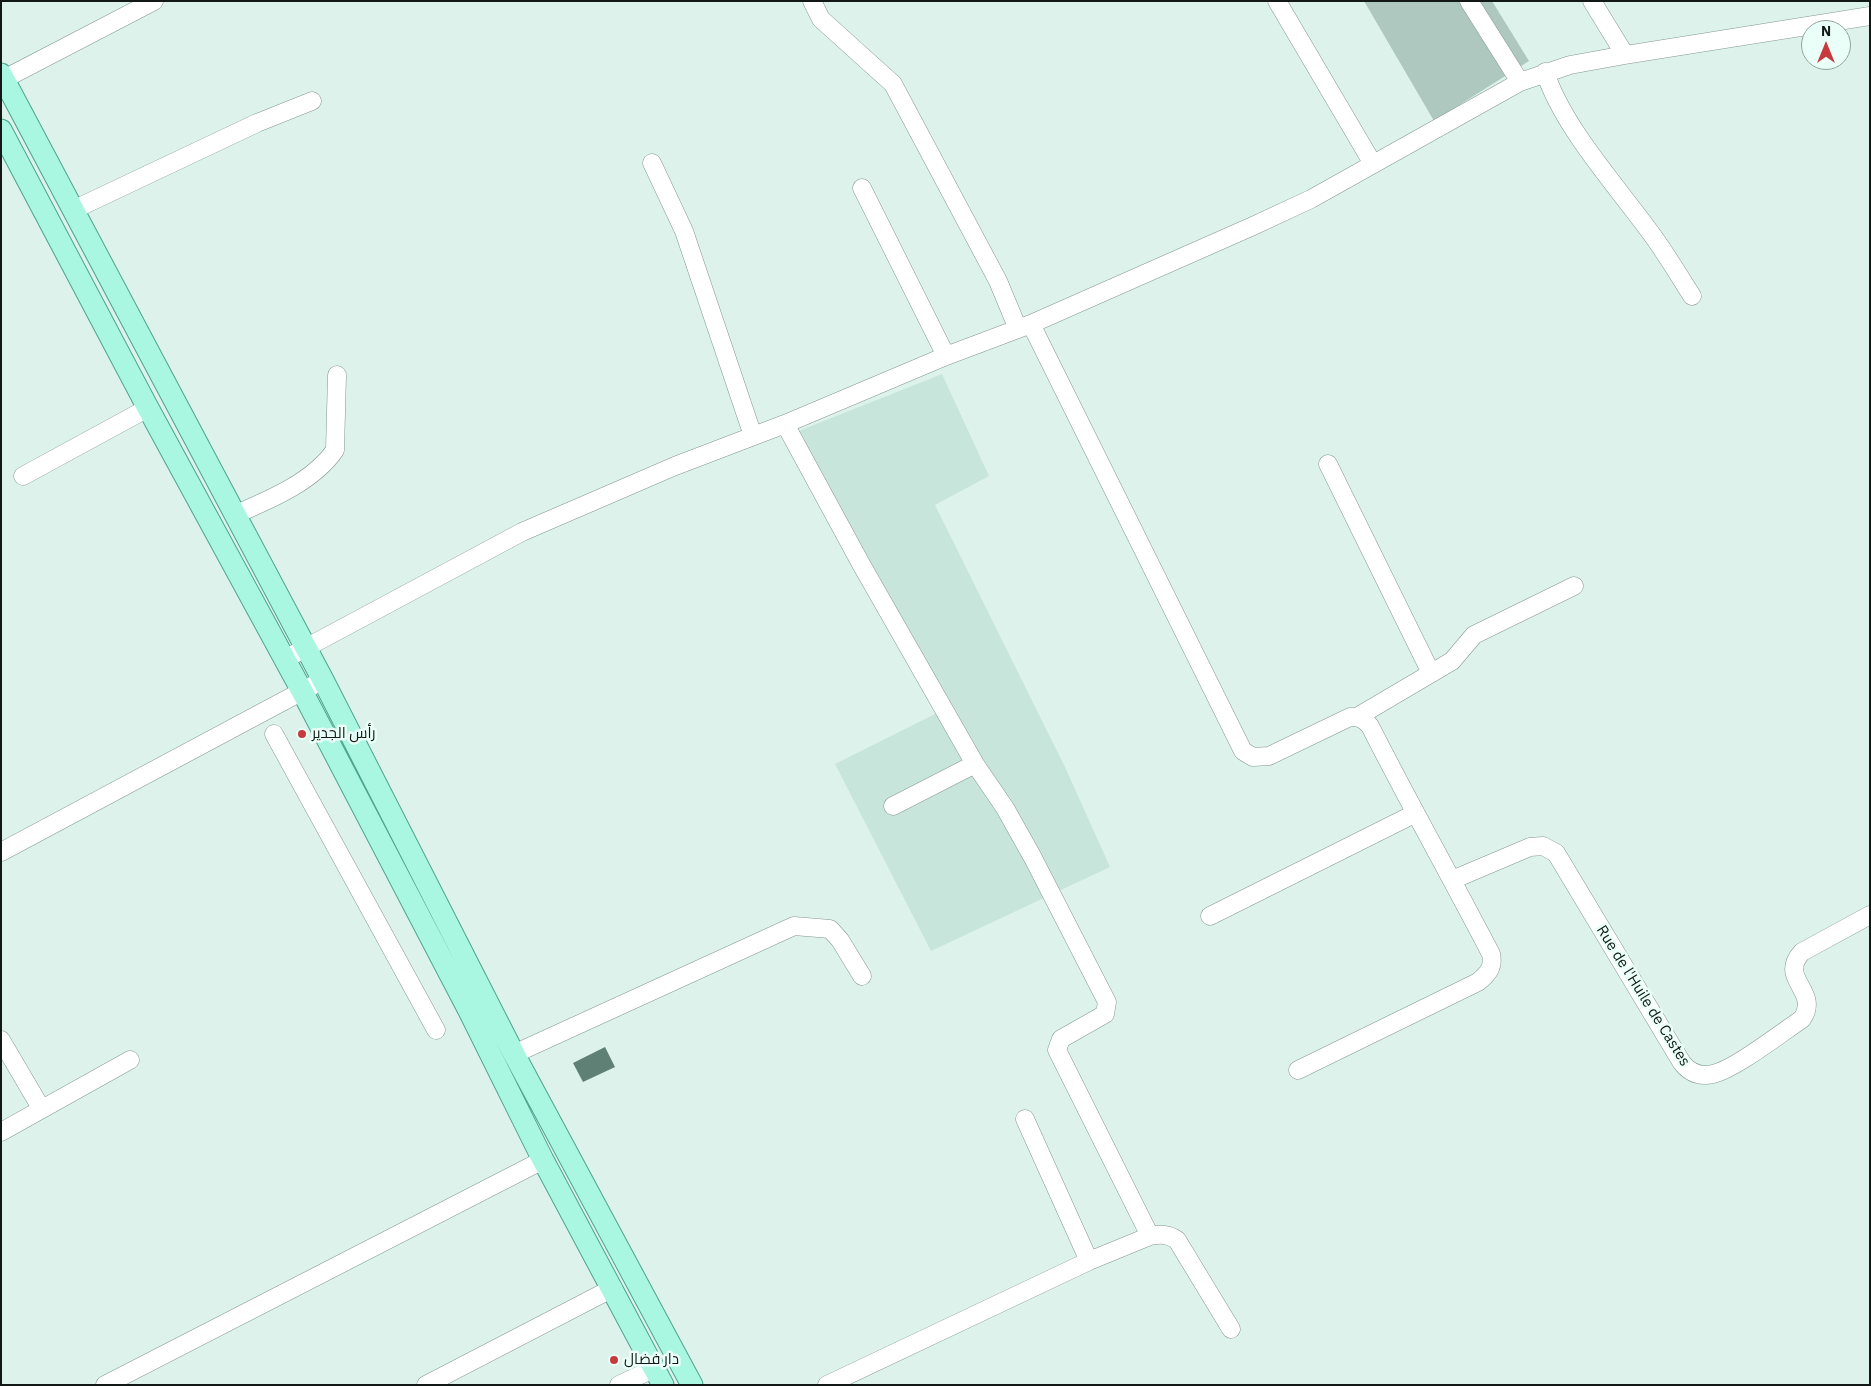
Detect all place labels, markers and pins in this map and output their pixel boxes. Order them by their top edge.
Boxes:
place label: رأس الجدير [312,725,375,743]
marker: رأس الجدير [296,728,308,740]
place label: دار فضال [624,1351,679,1369]
marker: دار فضال [608,1354,620,1366]

